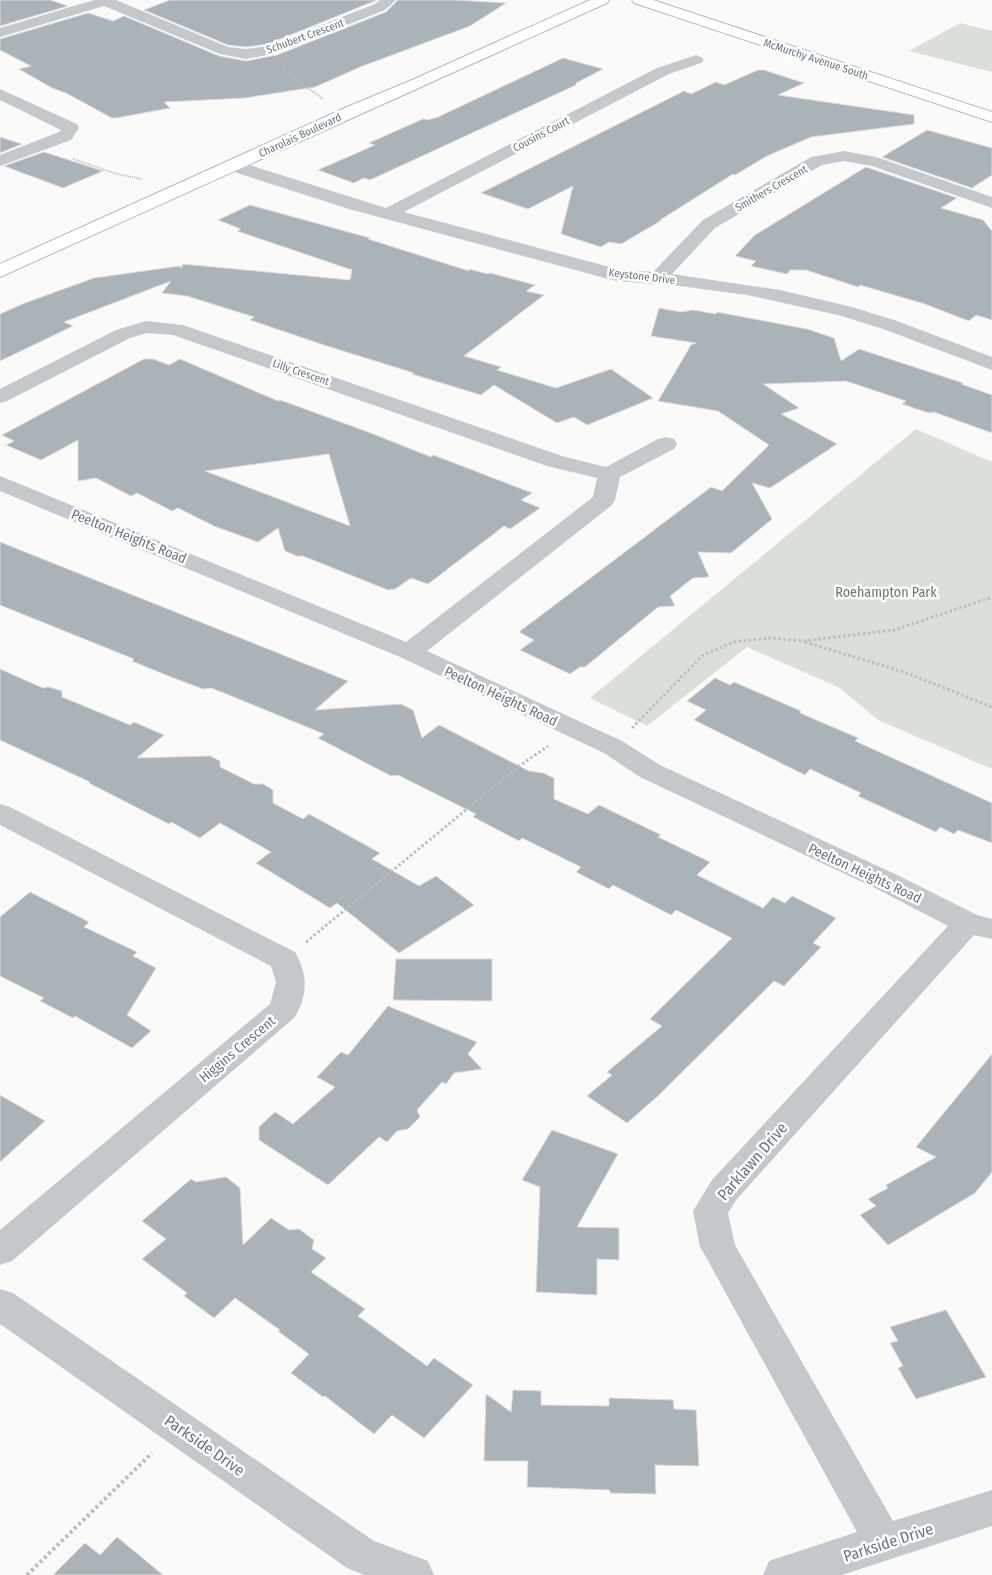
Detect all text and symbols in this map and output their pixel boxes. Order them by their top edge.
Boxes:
street label: Schubert Crescent [265,16,346,57]
street label: McMurchy Avenue South [762,36,870,83]
street label: Charolais Boulevard [257,111,344,160]
street label: Cousins Court [511,114,572,155]
street label: Smithers Crescent [733,162,810,214]
street label: Keystone Drive [608,266,676,287]
street label: Lilly Crescent [271,357,331,388]
street label: Peelton Heights Road [69,506,189,567]
park label: Roehampton Park [835,584,937,601]
street label: Peelton Heights Road [442,663,560,730]
street label: Peelton Heights Road [806,840,924,907]
street label: Higgins Crescent [196,1012,279,1086]
street label: Parklawn Drive [713,1118,791,1204]
street label: Parkside Drive [161,1411,248,1480]
street label: Parkside Drive [841,1519,936,1566]

